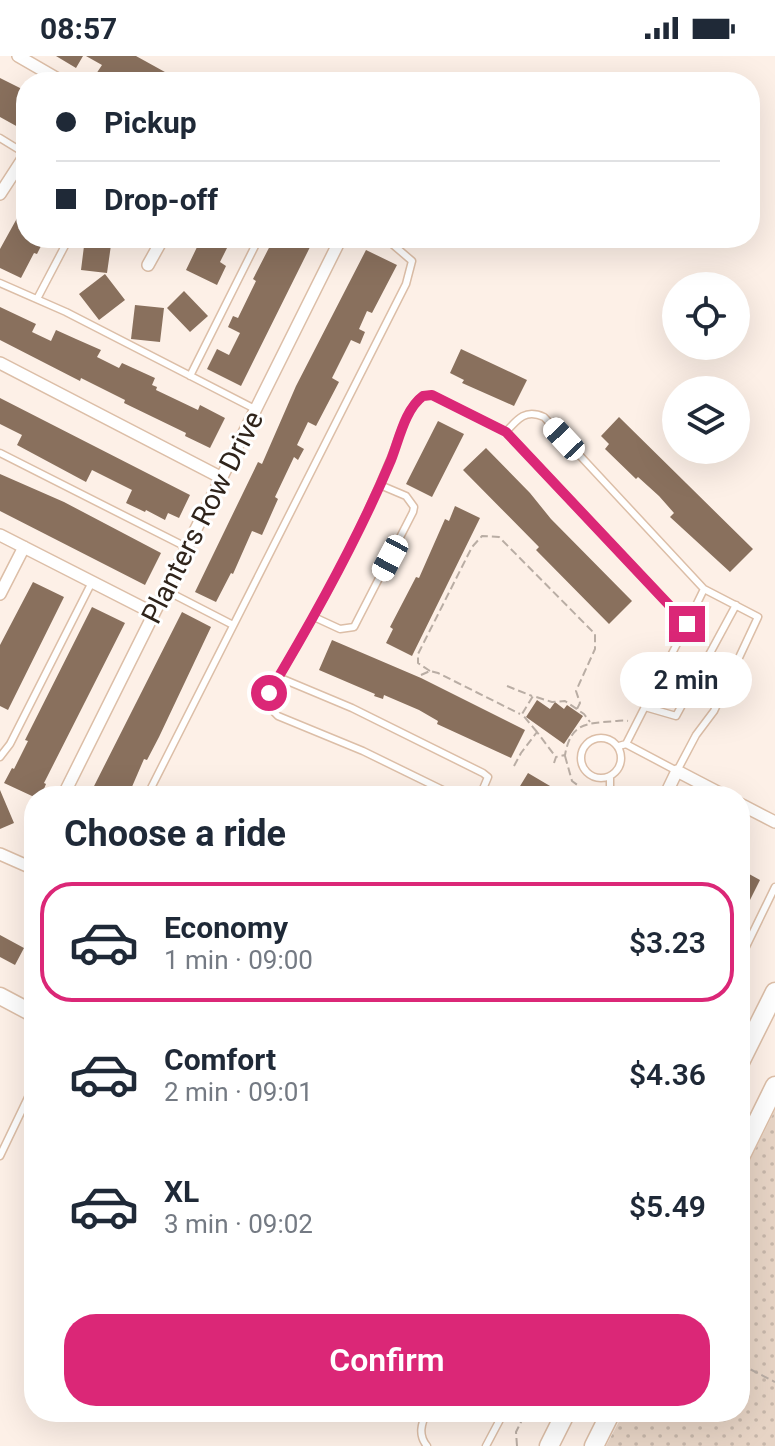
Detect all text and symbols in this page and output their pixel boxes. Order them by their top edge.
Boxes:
text: 08:57 [40,11,117,46]
text: Pickup [104,105,197,140]
text: Drop-off [104,182,218,217]
map controls [662,272,750,464]
button: locate [662,272,750,360]
button: layers [662,376,750,464]
street label: Planters Row Drive [135,405,270,629]
car [539,413,589,465]
car [368,531,412,585]
route end [669,606,705,642]
callout: 2 min [621,652,753,708]
text: 2 min [653,665,719,695]
route start [251,675,287,711]
text: Choose a ride [64,813,286,855]
icon: car [68,906,140,978]
text: Economy [164,910,288,945]
text: $3.23 [629,925,706,960]
text: 1 min · 09:00 [164,945,313,975]
icon: car [68,1038,140,1110]
text: Comfort [164,1042,276,1077]
text: $4.36 [629,1057,706,1092]
text: 2 min · 09:01 [164,1077,313,1107]
icon: car [68,1170,140,1242]
text: XL [164,1174,199,1209]
text: $5.49 [629,1189,706,1224]
text: 3 min · 09:02 [164,1209,313,1239]
button: Confirm [64,1314,710,1406]

